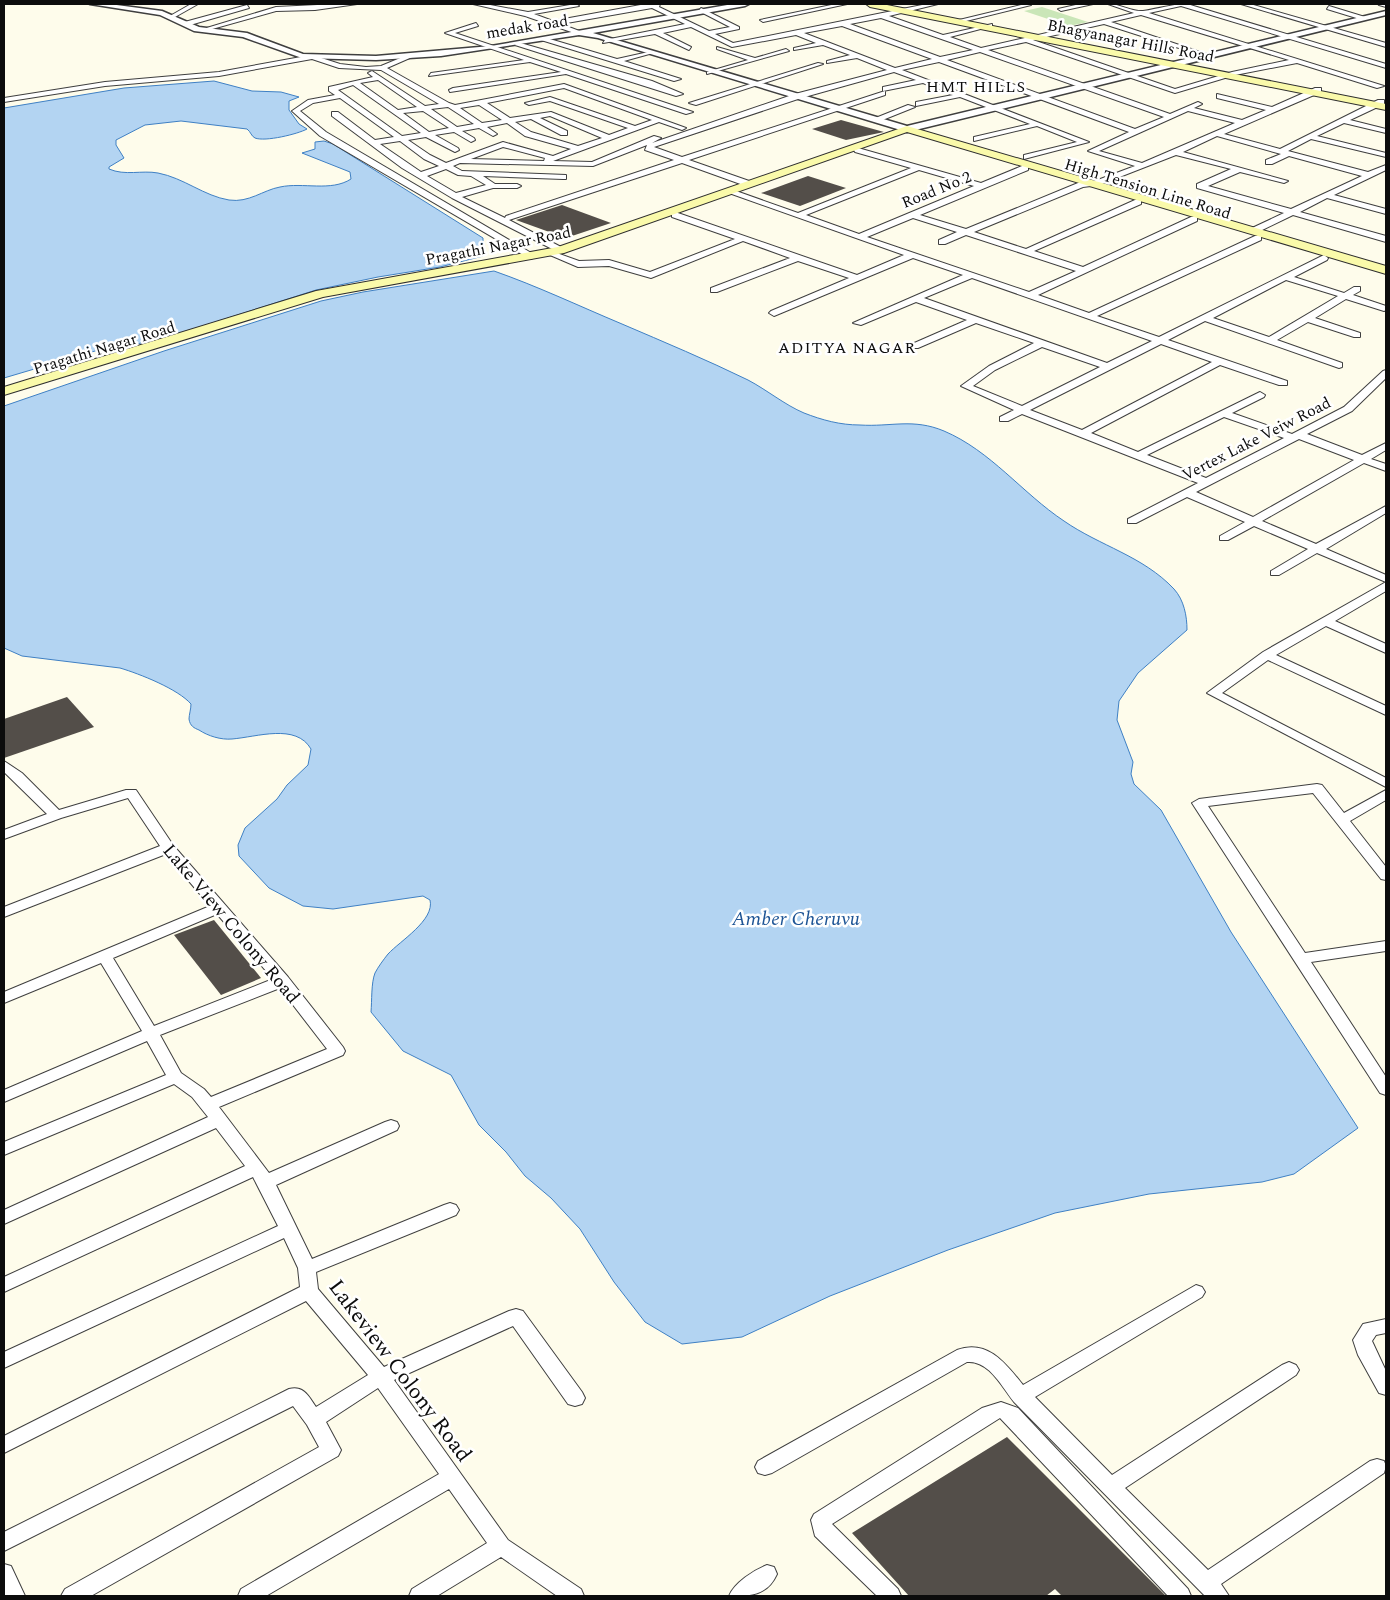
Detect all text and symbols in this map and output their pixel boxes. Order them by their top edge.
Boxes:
street label: medak road [484,9,570,45]
street label: Bhagyanagar Hills Road [1045,13,1216,69]
district label: HMT HILLS [926,75,1026,99]
street label: High Tension Line Road [1061,152,1234,226]
street label: Road No 2 [898,165,975,215]
street label: Pragathi Nagar Road [423,220,573,272]
street label: Pragathi Nagar Road [30,315,179,381]
district label: ADITYA NAGAR [778,336,916,360]
street label: Vertex Lake Veiw Road [1178,391,1335,487]
street label: Lake View Colony Road [155,838,307,1010]
water label: Amber Cheruvu [731,904,861,934]
street label: Lakeview Colony Road [320,1272,480,1469]

